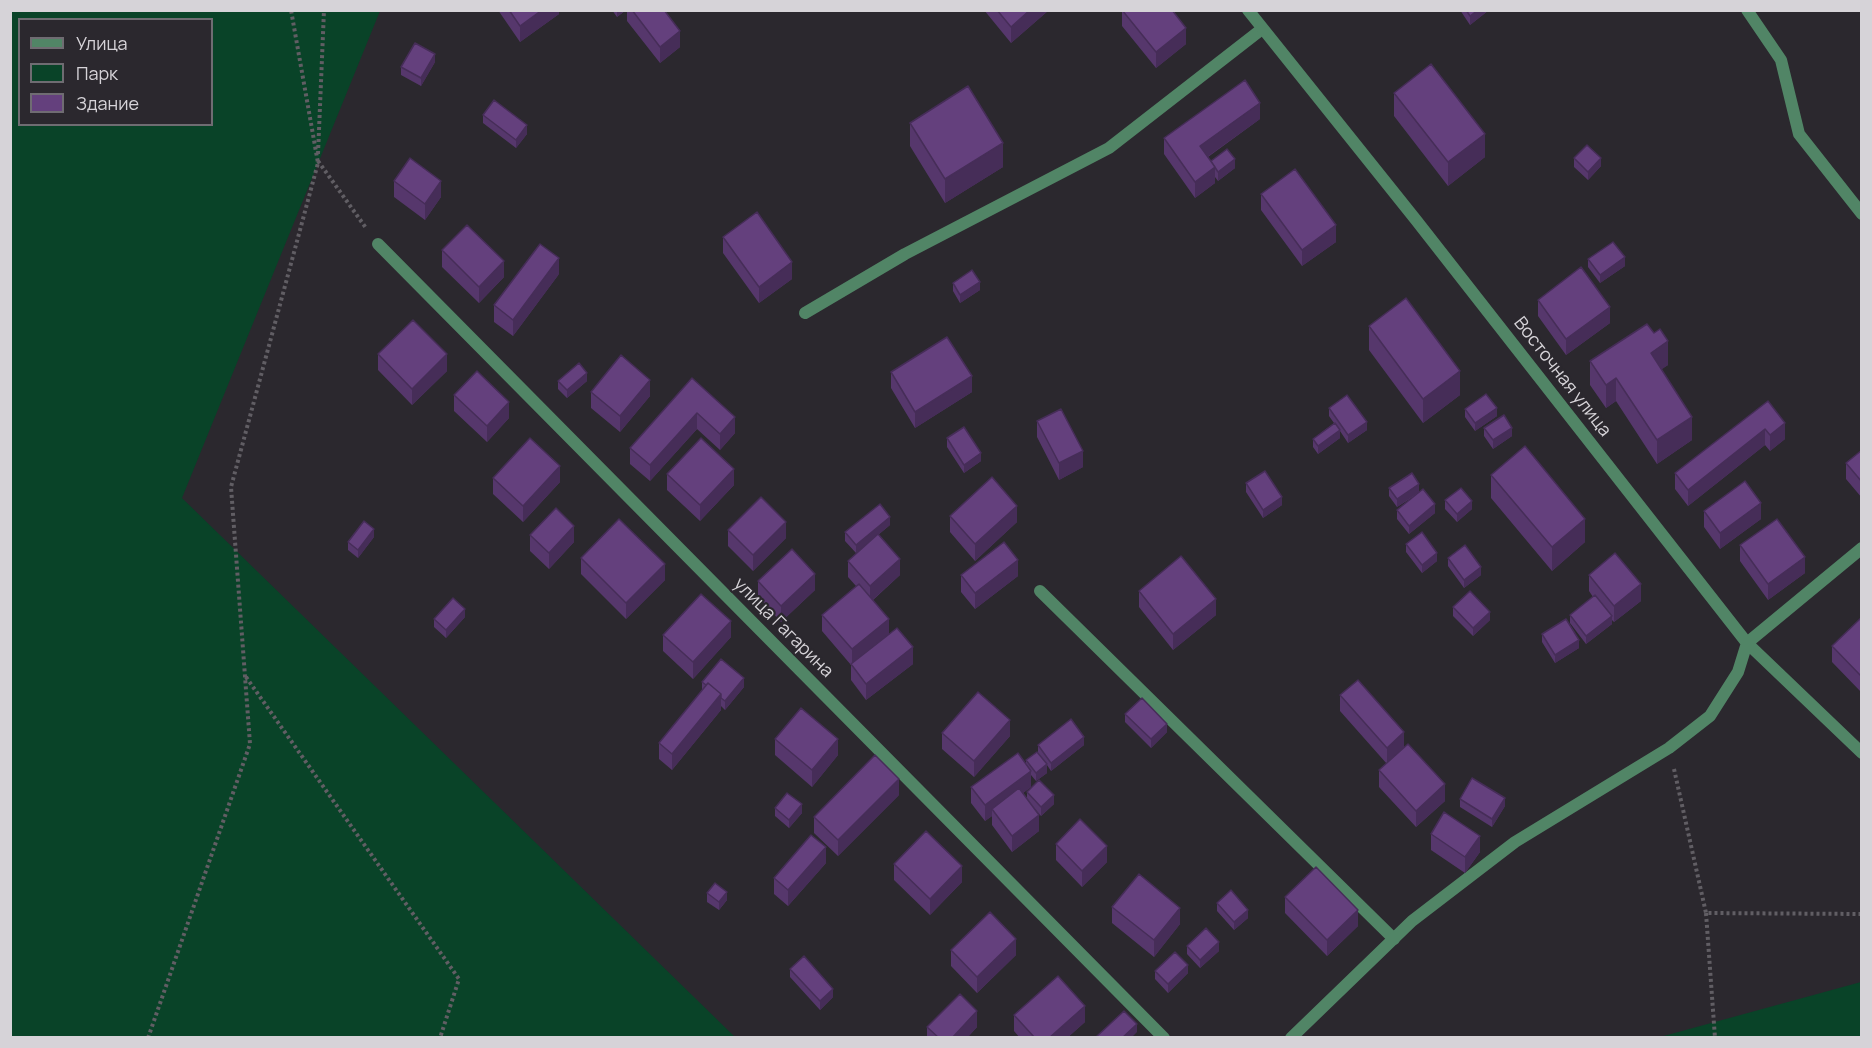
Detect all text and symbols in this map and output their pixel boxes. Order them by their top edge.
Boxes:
legend [18,18,213,126]
text: Улица [76,31,128,55]
text: Парк [76,61,118,85]
text: Здание [76,91,139,115]
street label: Восточная улица [1509,313,1615,441]
street label: улица Гагарина [729,574,837,682]

